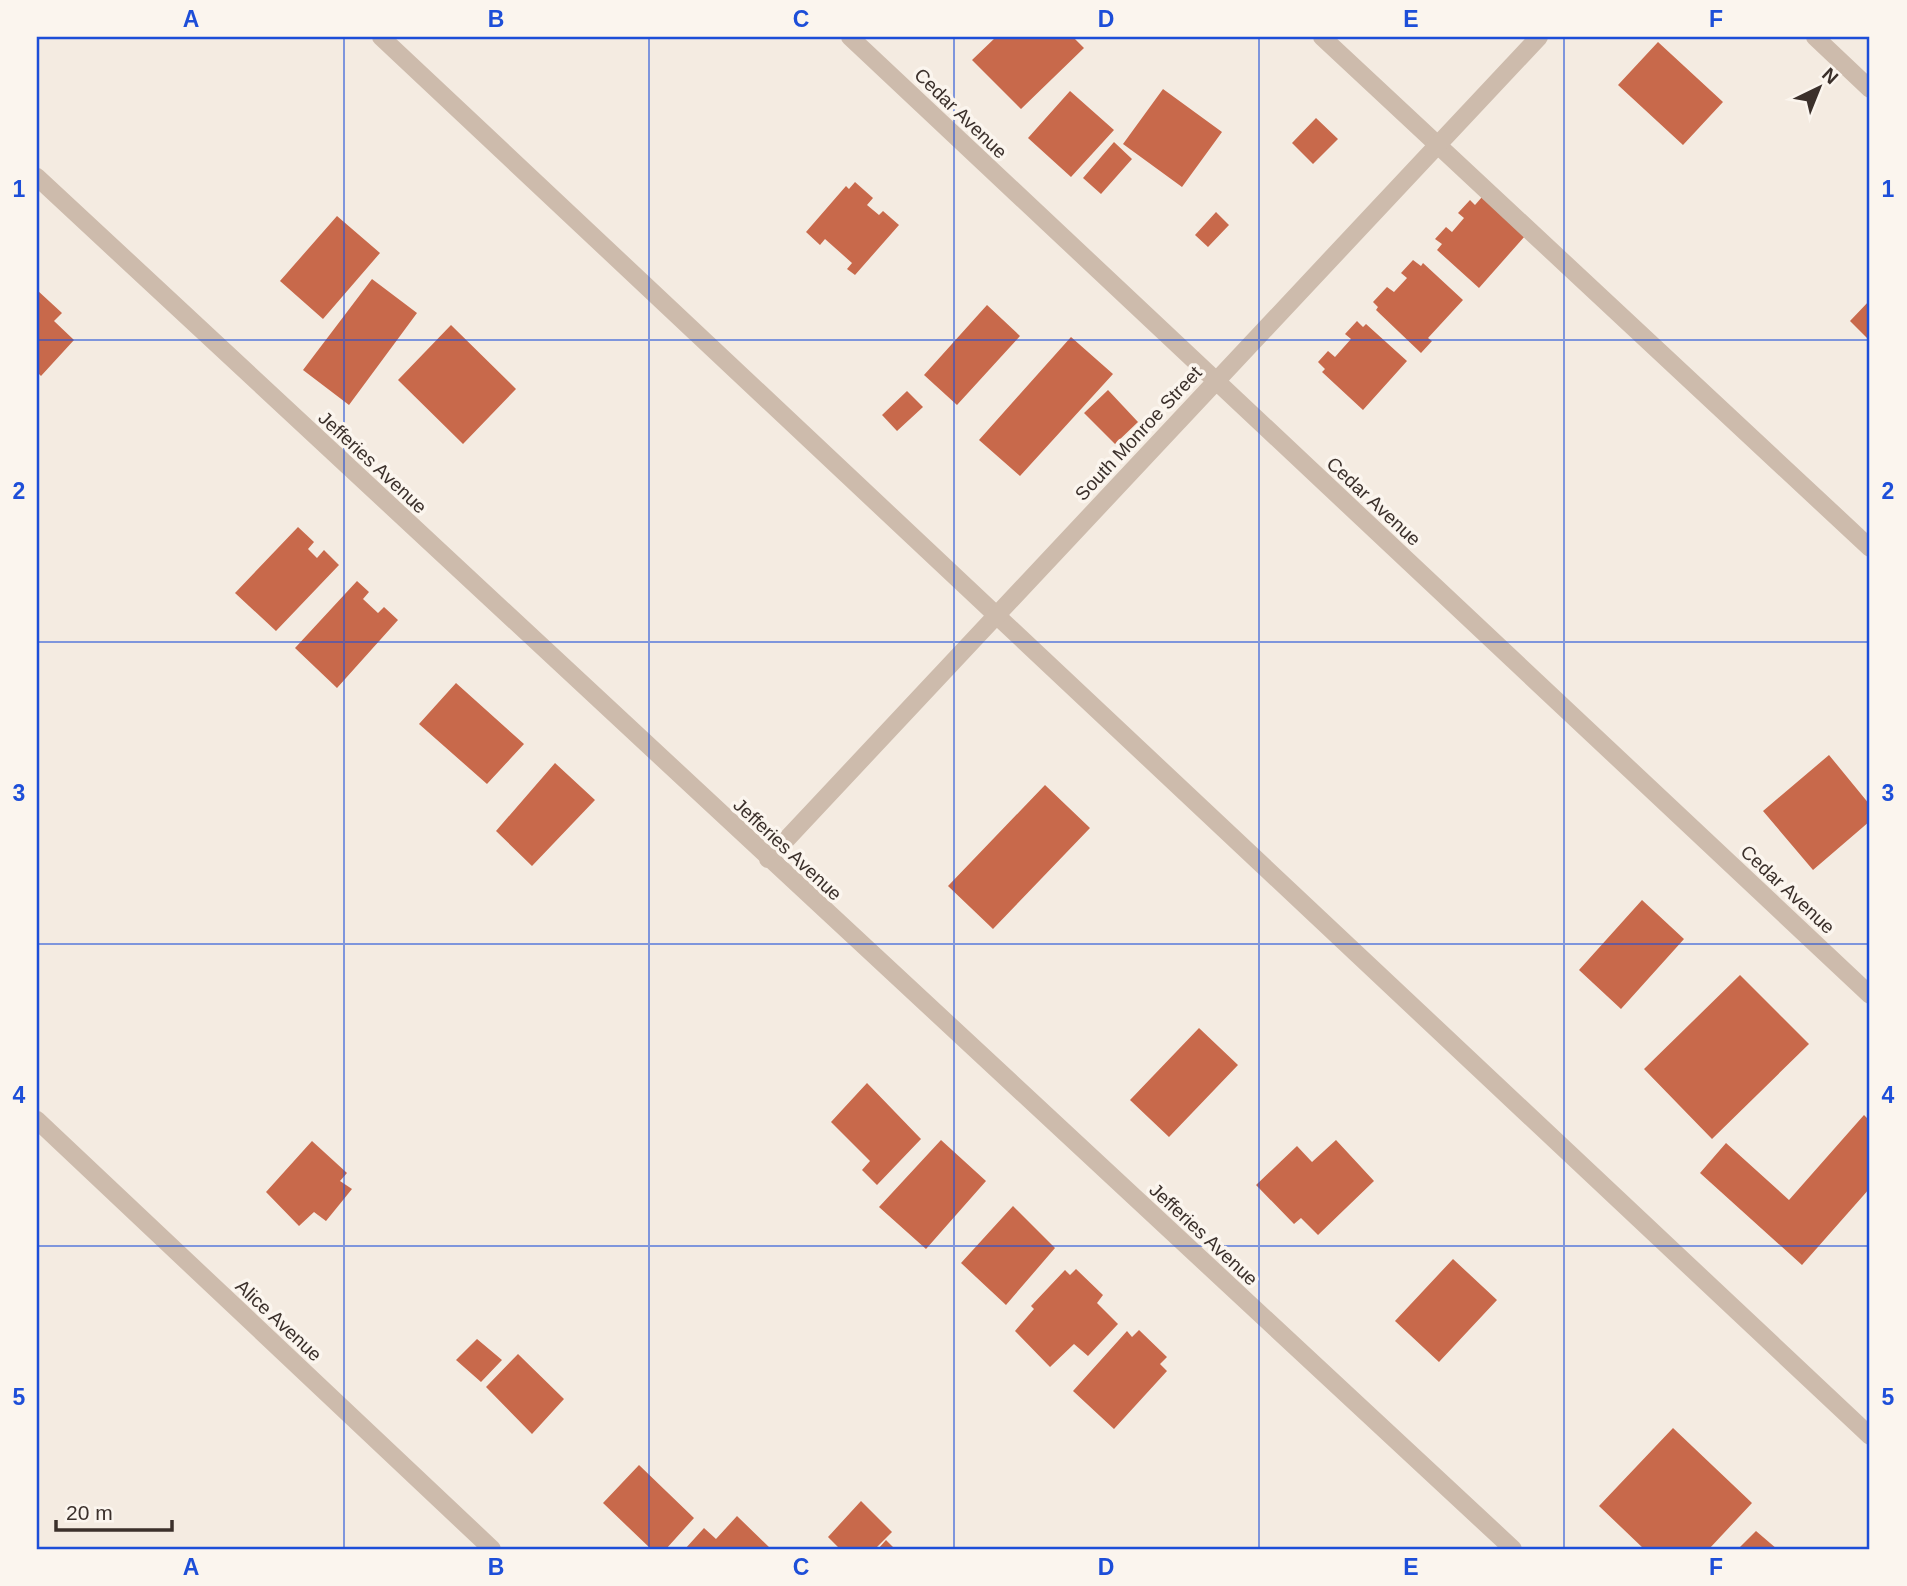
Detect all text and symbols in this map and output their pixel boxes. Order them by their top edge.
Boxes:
text: A [183,6,199,32]
text: B [488,6,504,32]
text: C [793,6,809,32]
text: D [1098,6,1114,32]
text: E [1403,6,1419,32]
text: F [1709,6,1723,32]
north arrow [1784,52,1854,122]
street label: Cedar Avenue [910,64,1011,163]
text: N [1818,64,1842,88]
text: 1 [13,176,26,202]
text: 1 [1882,176,1895,202]
street label: South Monroe Street [1071,362,1206,505]
street label: Jefferies Avenue [314,407,431,518]
street label: Cedar Avenue [1323,453,1425,550]
text: 2 [13,478,25,504]
text: 2 [1882,478,1894,504]
text: 3 [13,780,25,806]
text: 3 [1882,780,1894,806]
street label: Jefferies Avenue [729,794,846,905]
street label: Cedar Avenue [1737,841,1839,938]
text: 4 [13,1082,26,1108]
text: 4 [1882,1082,1895,1108]
street label: Jefferies Avenue [1145,1179,1262,1290]
street label: Alice Avenue [231,1275,326,1365]
text: 5 [13,1384,26,1410]
text: 5 [1882,1384,1895,1410]
scale bar [56,1488,172,1532]
text: 20 m [66,1501,113,1524]
text: A [183,1554,199,1580]
text: B [488,1554,504,1580]
text: C [793,1554,809,1580]
text: D [1098,1554,1114,1580]
text: E [1403,1554,1419,1580]
text: F [1709,1554,1723,1580]

